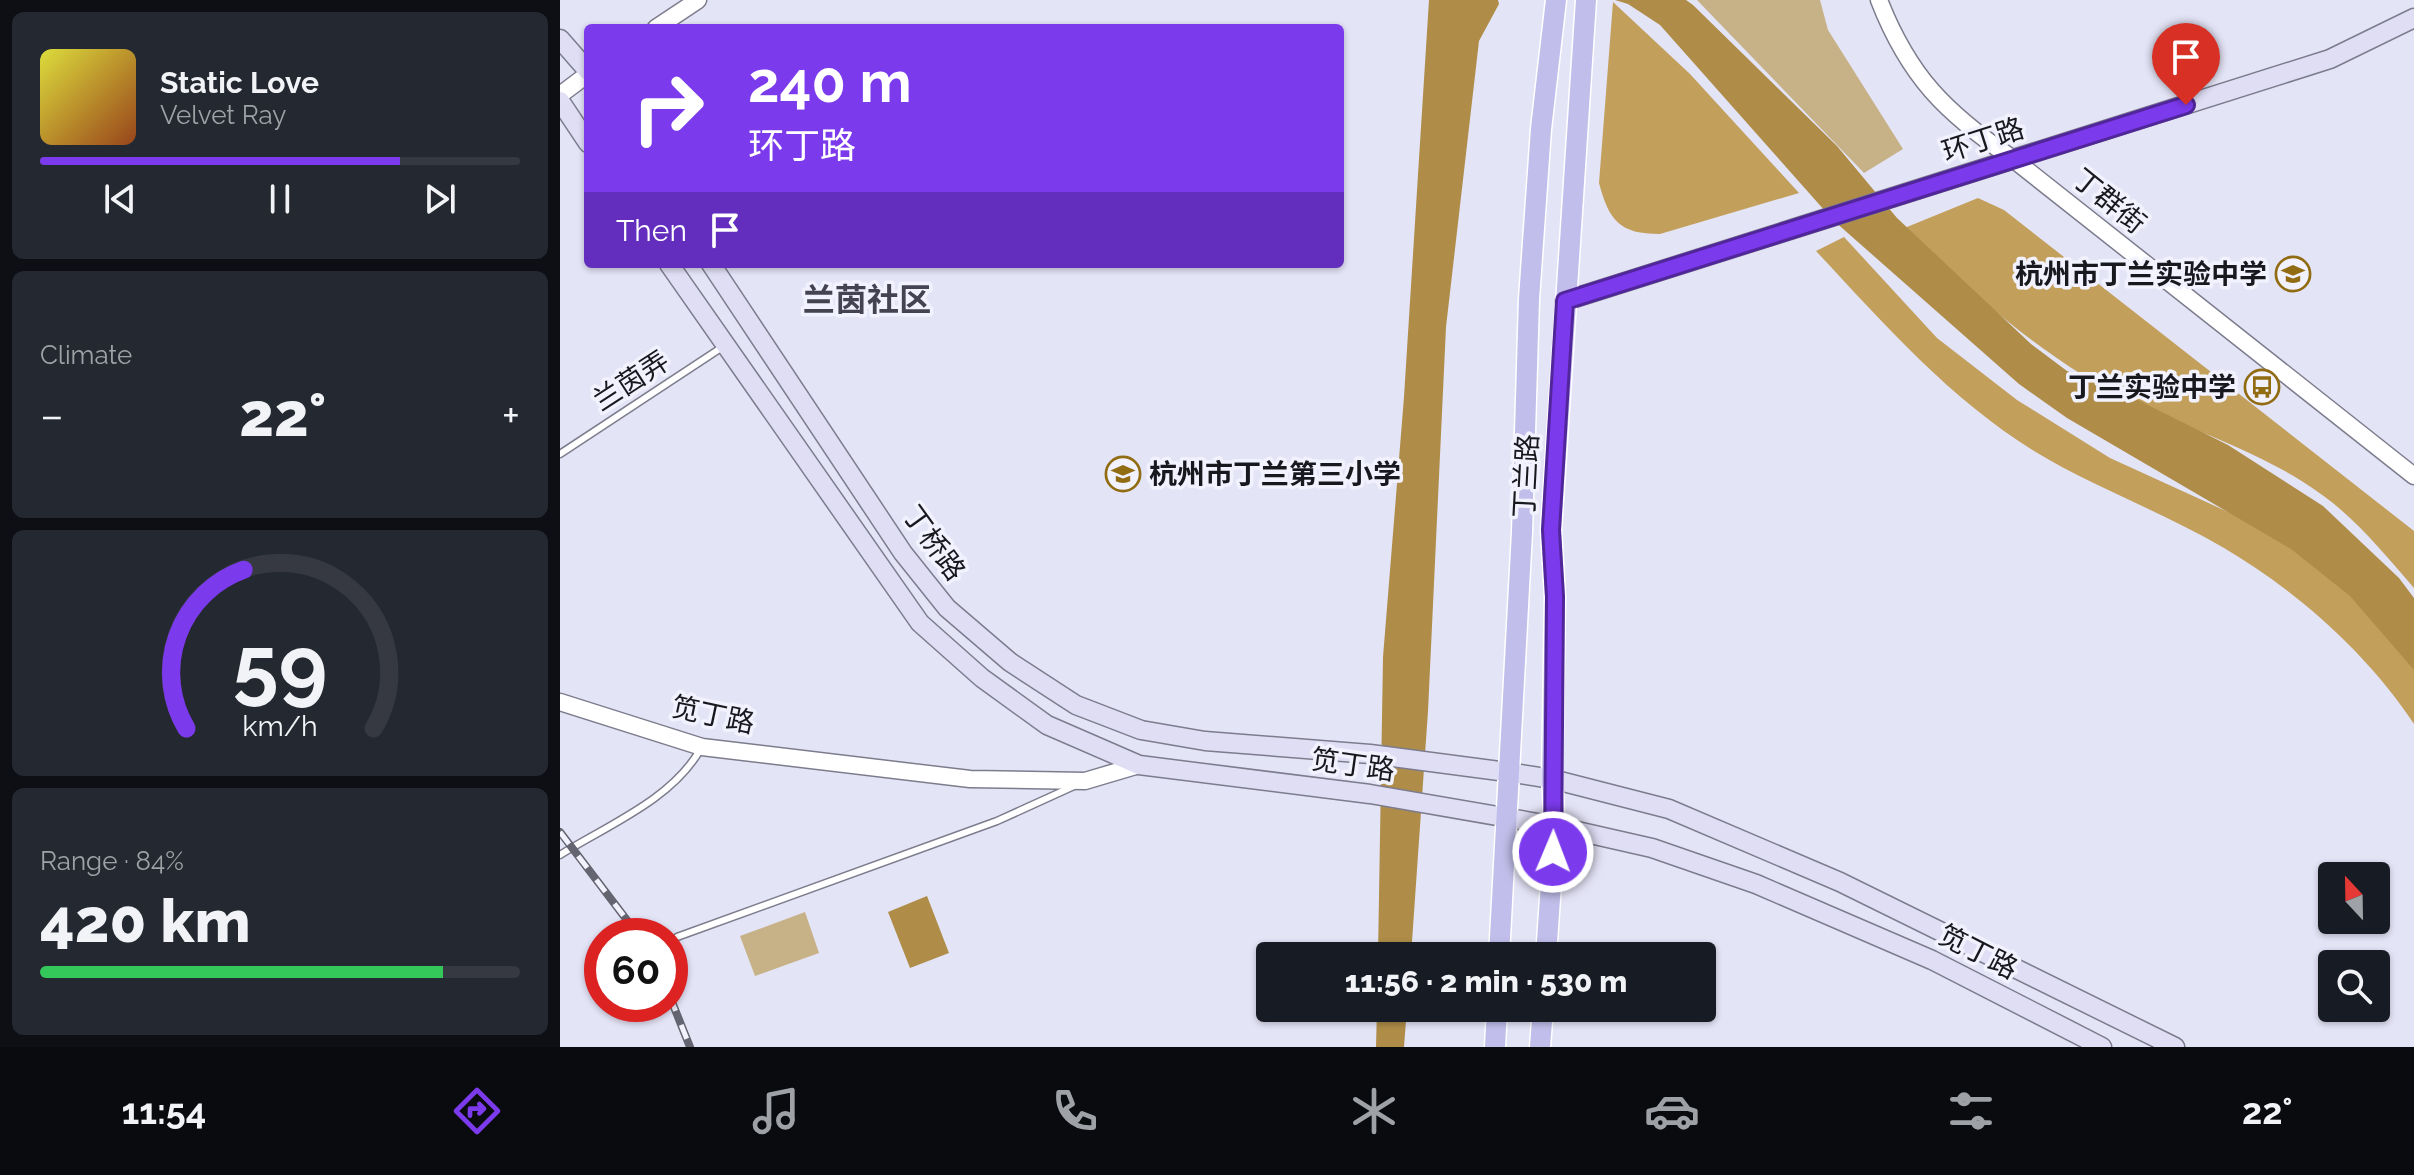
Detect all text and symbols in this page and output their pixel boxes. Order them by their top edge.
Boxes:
pin [2152,23,2220,105]
icon: arrive [2164,35,2208,79]
text: 240 m [748,49,912,115]
icon: right [616,56,720,160]
text: Static Love [160,65,319,100]
text: Velvet Ray [160,100,286,130]
street label: 环丁路 [1938,111,2028,169]
text: 环丁路 [748,124,856,166]
street label: 丁群街 [2066,162,2152,240]
icon: previous [98,177,142,221]
icon: pause [258,177,302,221]
icon: next [418,177,462,221]
icon: arrive [703,208,747,252]
text: Then [616,213,687,248]
school or university icon: 杭州市丁兰实验中学 [2274,255,2312,293]
place label: 杭州市丁兰实验中学 [2015,258,2267,291]
district label: 兰茵社区 [803,281,931,318]
text: Climate [40,340,132,370]
street label: 兰茵弄 [587,344,675,418]
bus stop icon: 丁兰实验中学 [2243,368,2281,406]
place label: 丁兰实验中学 [2068,371,2236,404]
text: 22° [239,380,326,450]
text: − [40,390,64,441]
text: + [502,390,520,441]
street label: 丁兰路 [1507,433,1545,519]
school or university icon: 杭州市丁兰第三小学 [1104,455,1142,493]
place label: 杭州市丁兰第三小学 [1149,458,1401,491]
street label: 丁桥路 [896,499,972,587]
text: 59 [232,616,328,713]
street label: 笕丁路 [668,690,758,740]
text: km/h [242,709,318,743]
street label: 笕丁路 [1309,743,1397,787]
position arrow [1511,810,1595,894]
text: Range · 84% [40,846,184,876]
north arrow [2318,862,2390,934]
map controls [2318,862,2390,1022]
text: 420 km [40,886,251,956]
speed limit sign: 60 [584,918,688,1022]
street label: 笕丁路 [1933,918,2023,986]
button: search [2318,950,2390,1022]
text: 11:56 · 2 min · 530 m [1345,964,1627,999]
icon: directions [449,1083,505,1139]
icon: music [748,1083,804,1139]
icon: phone [1047,1083,1103,1139]
icon: climate [1346,1083,1402,1139]
icon: car [1644,1083,1700,1139]
icon: filters [1943,1083,1999,1139]
text: 11:54 [121,1090,206,1132]
text: 22° [2242,1090,2293,1132]

